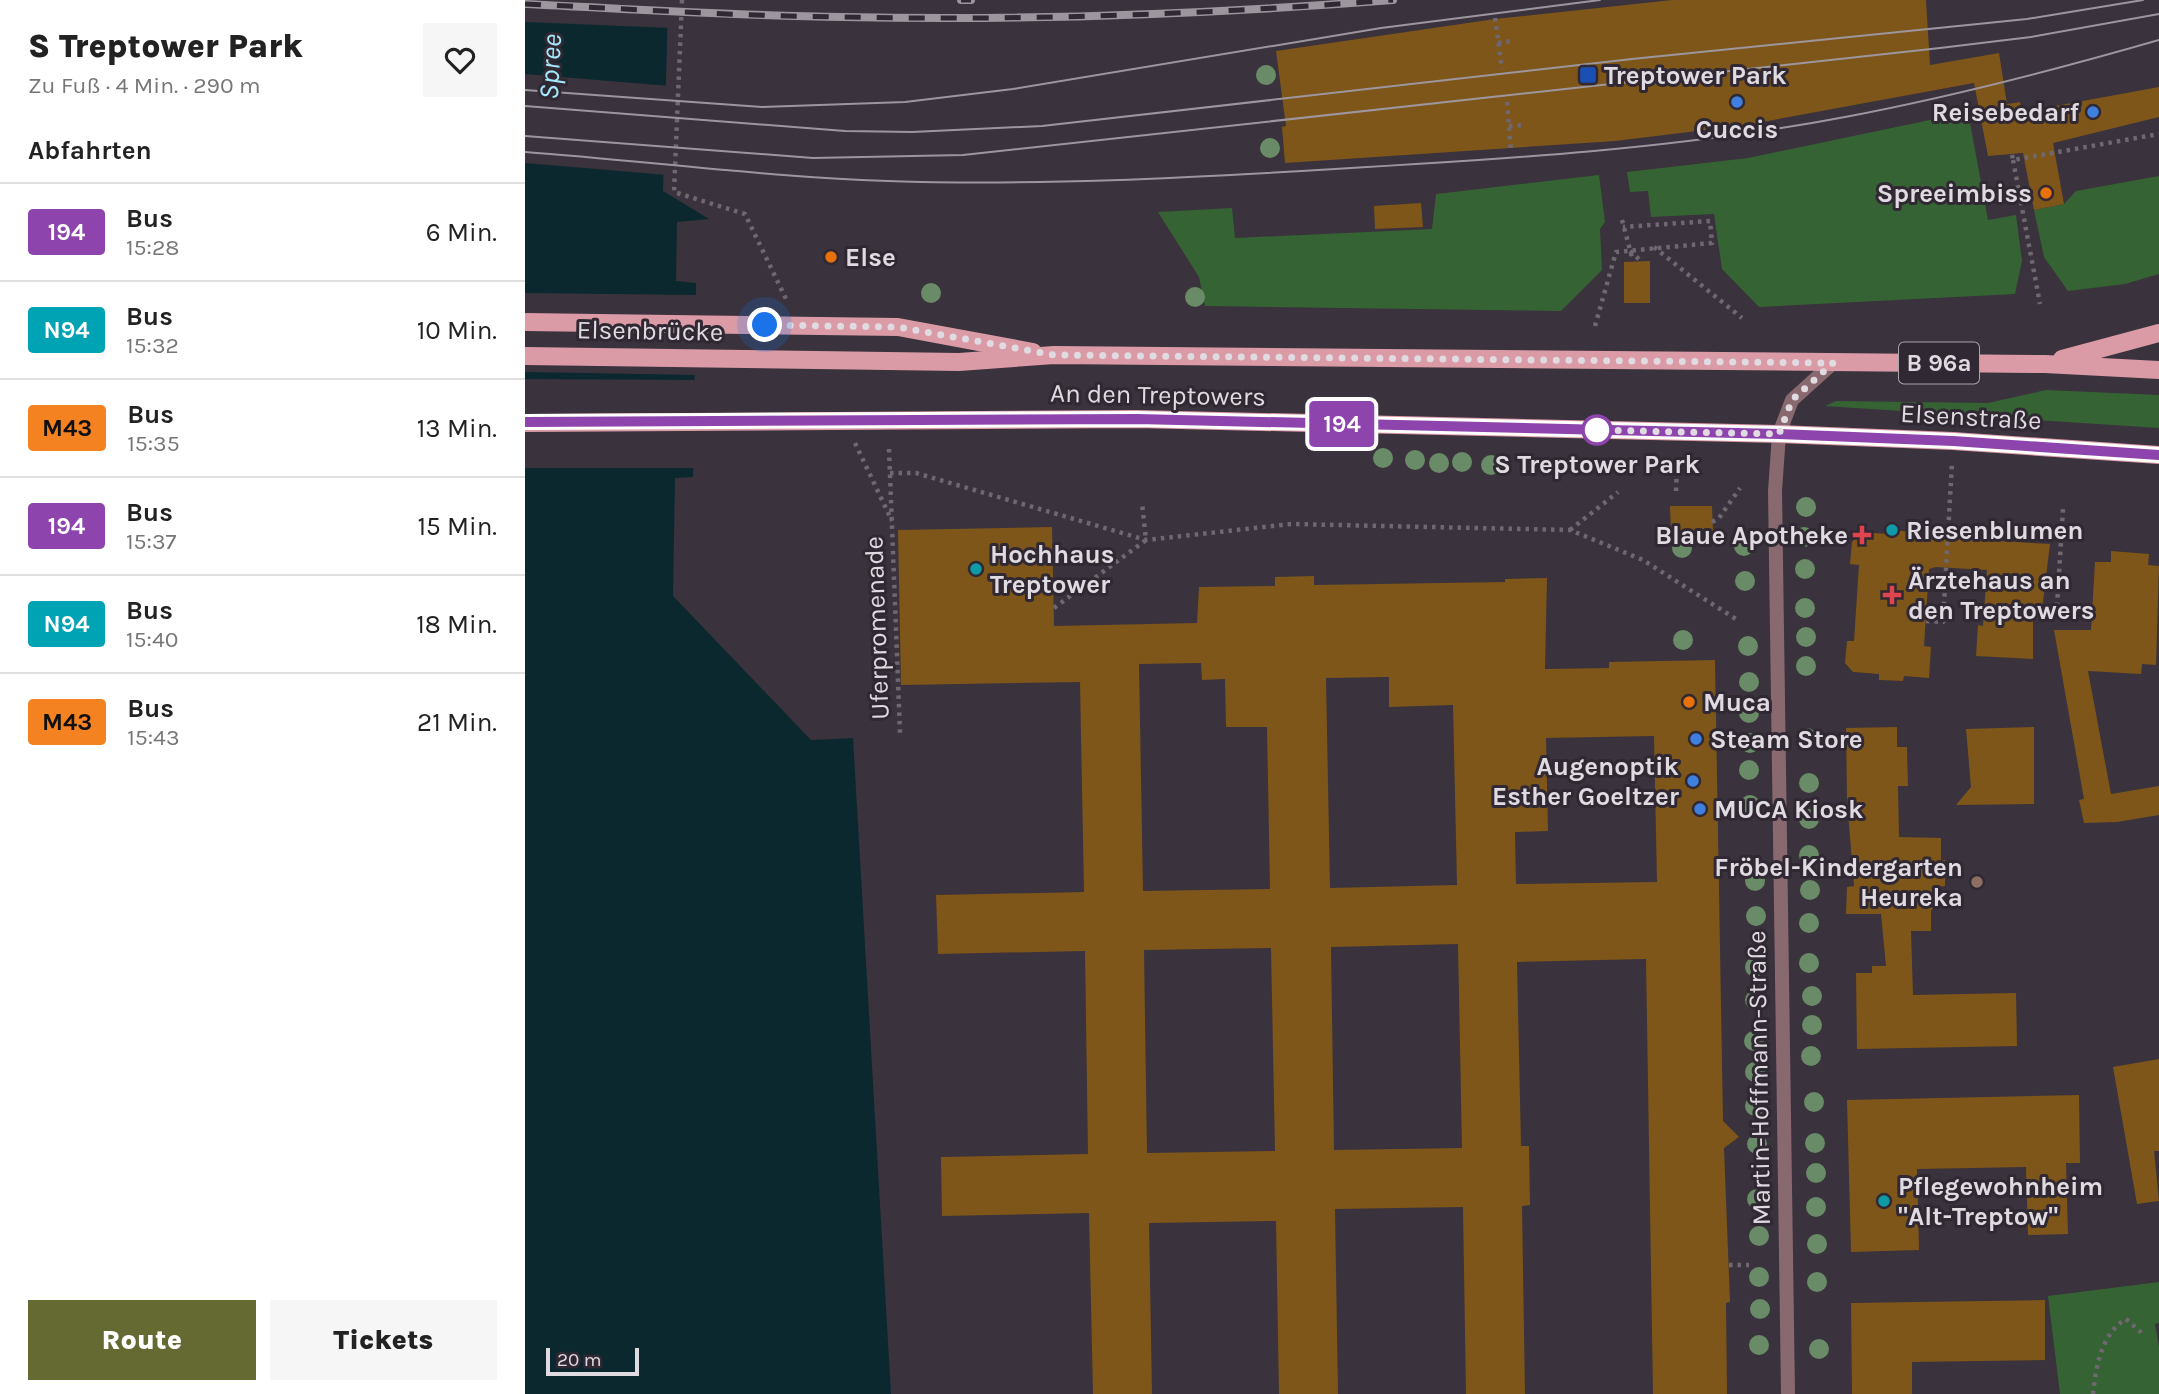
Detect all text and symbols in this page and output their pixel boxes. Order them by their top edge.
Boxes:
button: heart [423,23,497,97]
text: S Treptower Park [28,27,303,65]
water label: Spree [532,33,568,101]
place label: Treptower Park [1604,60,1787,91]
marker: Treptower Park [1578,65,1598,85]
text: Zu Fuß · 4 Min. · 290 m [28,72,261,99]
marker: Cuccis [1729,94,1745,110]
place label: Reisebedarf [1932,97,2079,128]
marker: Reisebedarf [2085,104,2101,120]
place label: Cuccis [1696,114,1778,145]
text: Abfahrten [28,135,152,166]
place label: Spreeimbiss [1877,178,2032,209]
marker: Spreeimbiss [2038,185,2054,201]
text: Bus [126,203,173,234]
text: 6 Min. [426,217,497,248]
text: 194 [48,218,85,246]
text: 15:28 [126,234,179,261]
place label: Else [845,242,896,273]
marker: Else [823,249,839,265]
text: Bus [126,301,173,332]
your location [747,307,782,342]
street label: Elsenbrücke [576,314,724,348]
text: 10 Min. [417,315,497,346]
text: N94 [43,316,90,344]
text: 15:32 [126,332,179,359]
road number: B 96a [1899,342,1979,384]
street label: An den Treptowers [1050,378,1266,412]
street label: Elsenstraße [1900,398,2042,436]
text: Bus [127,399,174,430]
line badge: 194 [1302,401,1382,447]
text: 194 [1323,410,1361,438]
text: 13 Min. [417,413,497,444]
text: M43 [42,414,92,442]
marker: S Treptower Park [1582,415,1612,445]
text: 15:35 [127,430,180,457]
place label: S Treptower Park [1494,449,1700,480]
text: Bus [126,497,173,528]
text: 15 Min. [417,511,497,542]
text: 194 [48,512,85,540]
place label: Riesenblumen [1906,515,2084,546]
place label: Blaue Apotheke [1655,520,1848,551]
marker: Riesenblumen [1884,522,1900,538]
marker: Blaue Apotheke [1854,527,1870,543]
text: 15:37 [126,528,176,555]
street label: Uferpromenade [858,536,896,720]
place label: Hochhaus Treptower [990,539,1114,600]
marker: Hochhaus Treptower [968,561,984,577]
place label: Ärztehaus an den Treptowers [1908,565,2094,626]
marker: Ärztehaus an den Treptowers [1882,585,1902,605]
text: Bus [126,595,173,626]
text: 18 Min. [416,609,497,640]
text: N94 [43,610,90,638]
text: 15:40 [126,626,178,653]
place label: Muca [1703,687,1771,718]
text: Bus [127,693,174,724]
marker: Muca [1681,694,1697,710]
text: 21 Min. [417,707,497,738]
text: M43 [42,708,92,736]
text: 15:43 [127,724,180,751]
place label: Steam Store [1710,724,1863,755]
marker: Steam Store [1688,731,1704,747]
place label: Augenoptik Esther Goeltzer [1492,751,1680,812]
marker: Augenoptik Esther Goeltzer [1685,773,1701,789]
place label: MUCA Kiosk [1714,794,1863,825]
marker: MUCA Kiosk [1692,801,1708,817]
place label: Fröbel-Kindergarten Heureka [1714,852,1963,913]
marker: Fröbel-Kindergarten Heureka [1969,874,1985,890]
street label: Martin-Hoffmann-Straße [1741,930,1777,1226]
place label: Pflegewohnheim "Alt-Treptow" [1898,1171,2103,1232]
marker: Pflegewohnheim "Alt-Treptow" [1876,1193,1892,1209]
button: Route [28,1300,256,1380]
button: Tickets [270,1300,497,1380]
scale bar [546,1345,639,1377]
text: 20 m [557,1349,602,1371]

